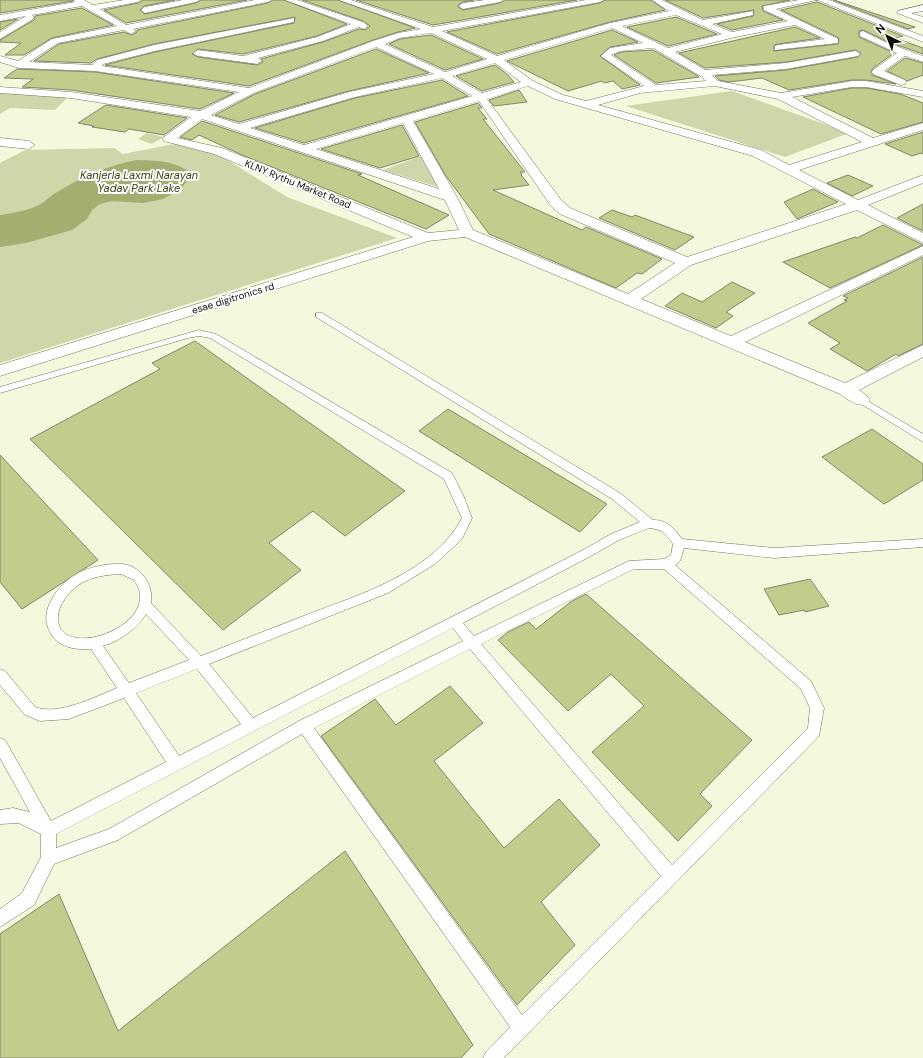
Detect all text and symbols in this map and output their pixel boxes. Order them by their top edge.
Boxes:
north arrow [867,16,907,56]
text: N [872,21,888,37]
street label: KLNY Rythu Market Road [243,157,353,211]
water label: Kanjerla Laxmi Narayan Yadav Park Lake [80,168,198,195]
street label: esae digitronics rd [190,279,276,317]

